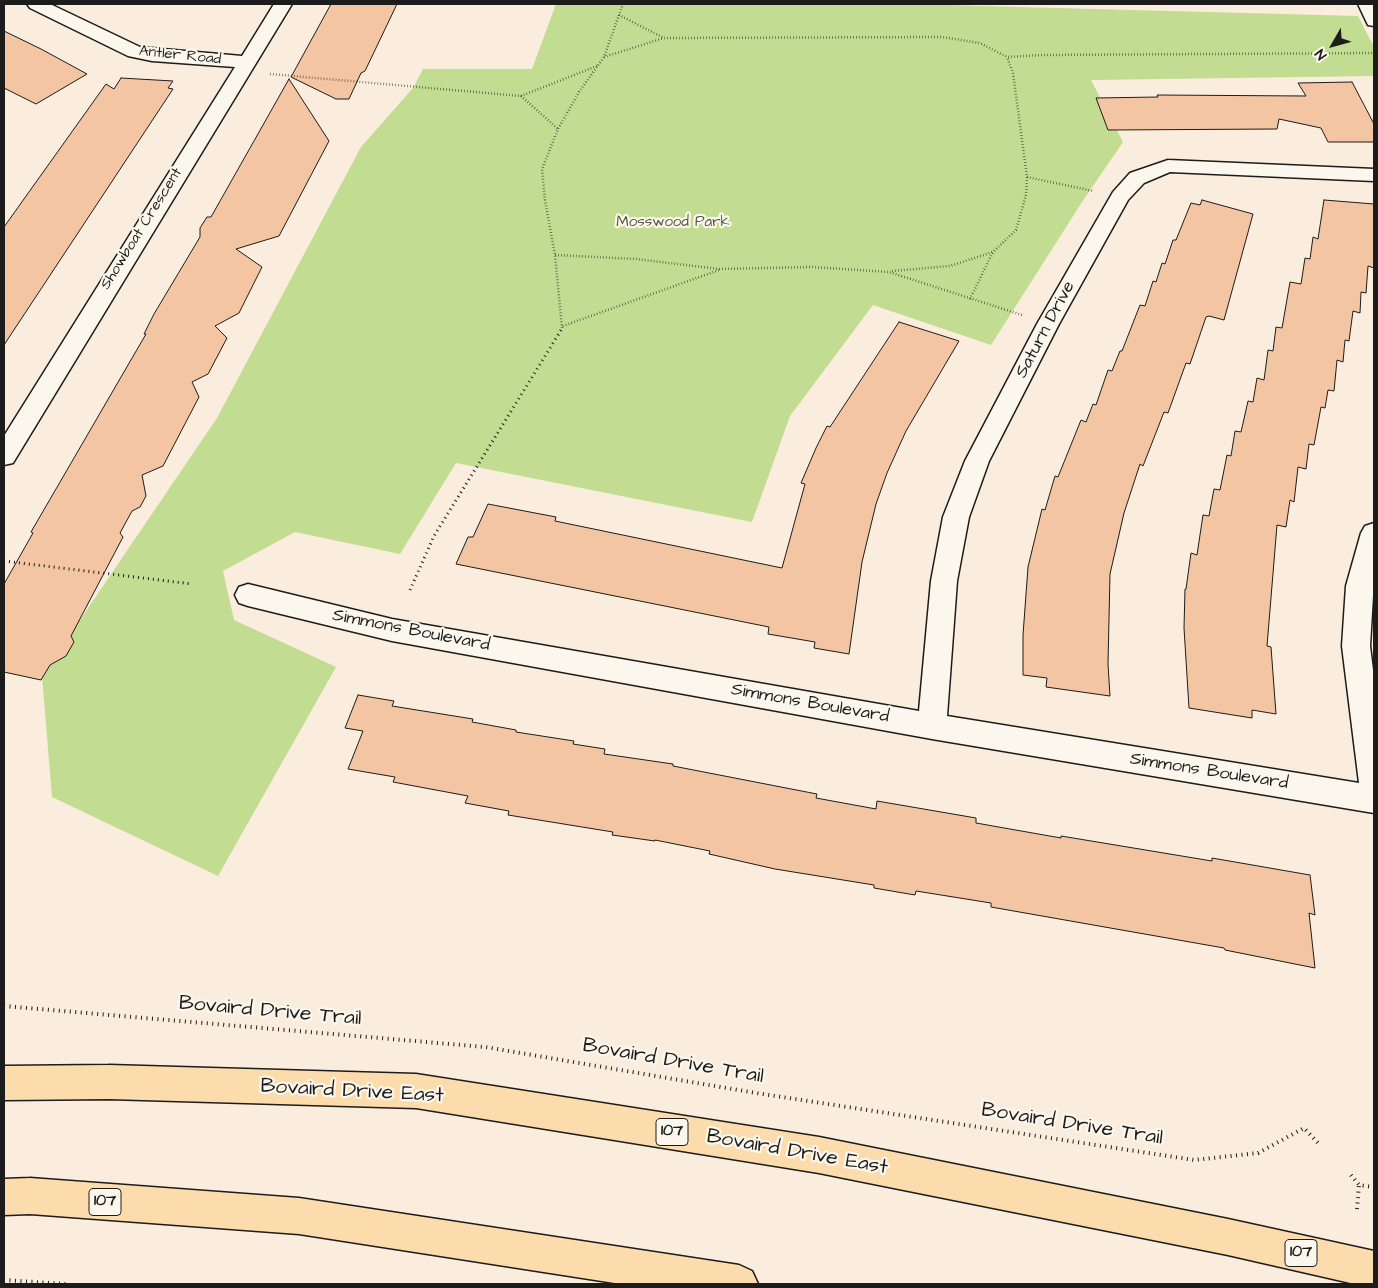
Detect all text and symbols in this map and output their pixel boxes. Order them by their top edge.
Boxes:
north arrow [1308,20,1358,70]
street label: Antler Road [138,43,222,69]
text: N [1311,45,1332,64]
street label: Showboat Crescent [97,165,187,293]
park label: Mosswood Park [616,214,730,232]
street label: Saturn Drive [1011,278,1081,382]
street label: Simmons Boulevard [330,605,492,657]
street label: Simmons Boulevard [729,679,891,729]
street label: Simmons Boulevard [1128,749,1290,795]
street label: Bovaird Drive Trail [178,991,362,1033]
street label: Bovaird Drive Trail [581,1034,765,1090]
street label: Bovaird Drive East [260,1075,444,1109]
street label: Bovaird Drive Trail [980,1098,1164,1152]
road number: 107 [656,1118,688,1146]
street label: Bovaird Drive East [704,1125,890,1181]
road number: 107 [89,1188,121,1216]
road number: 107 [1285,1240,1317,1266]

